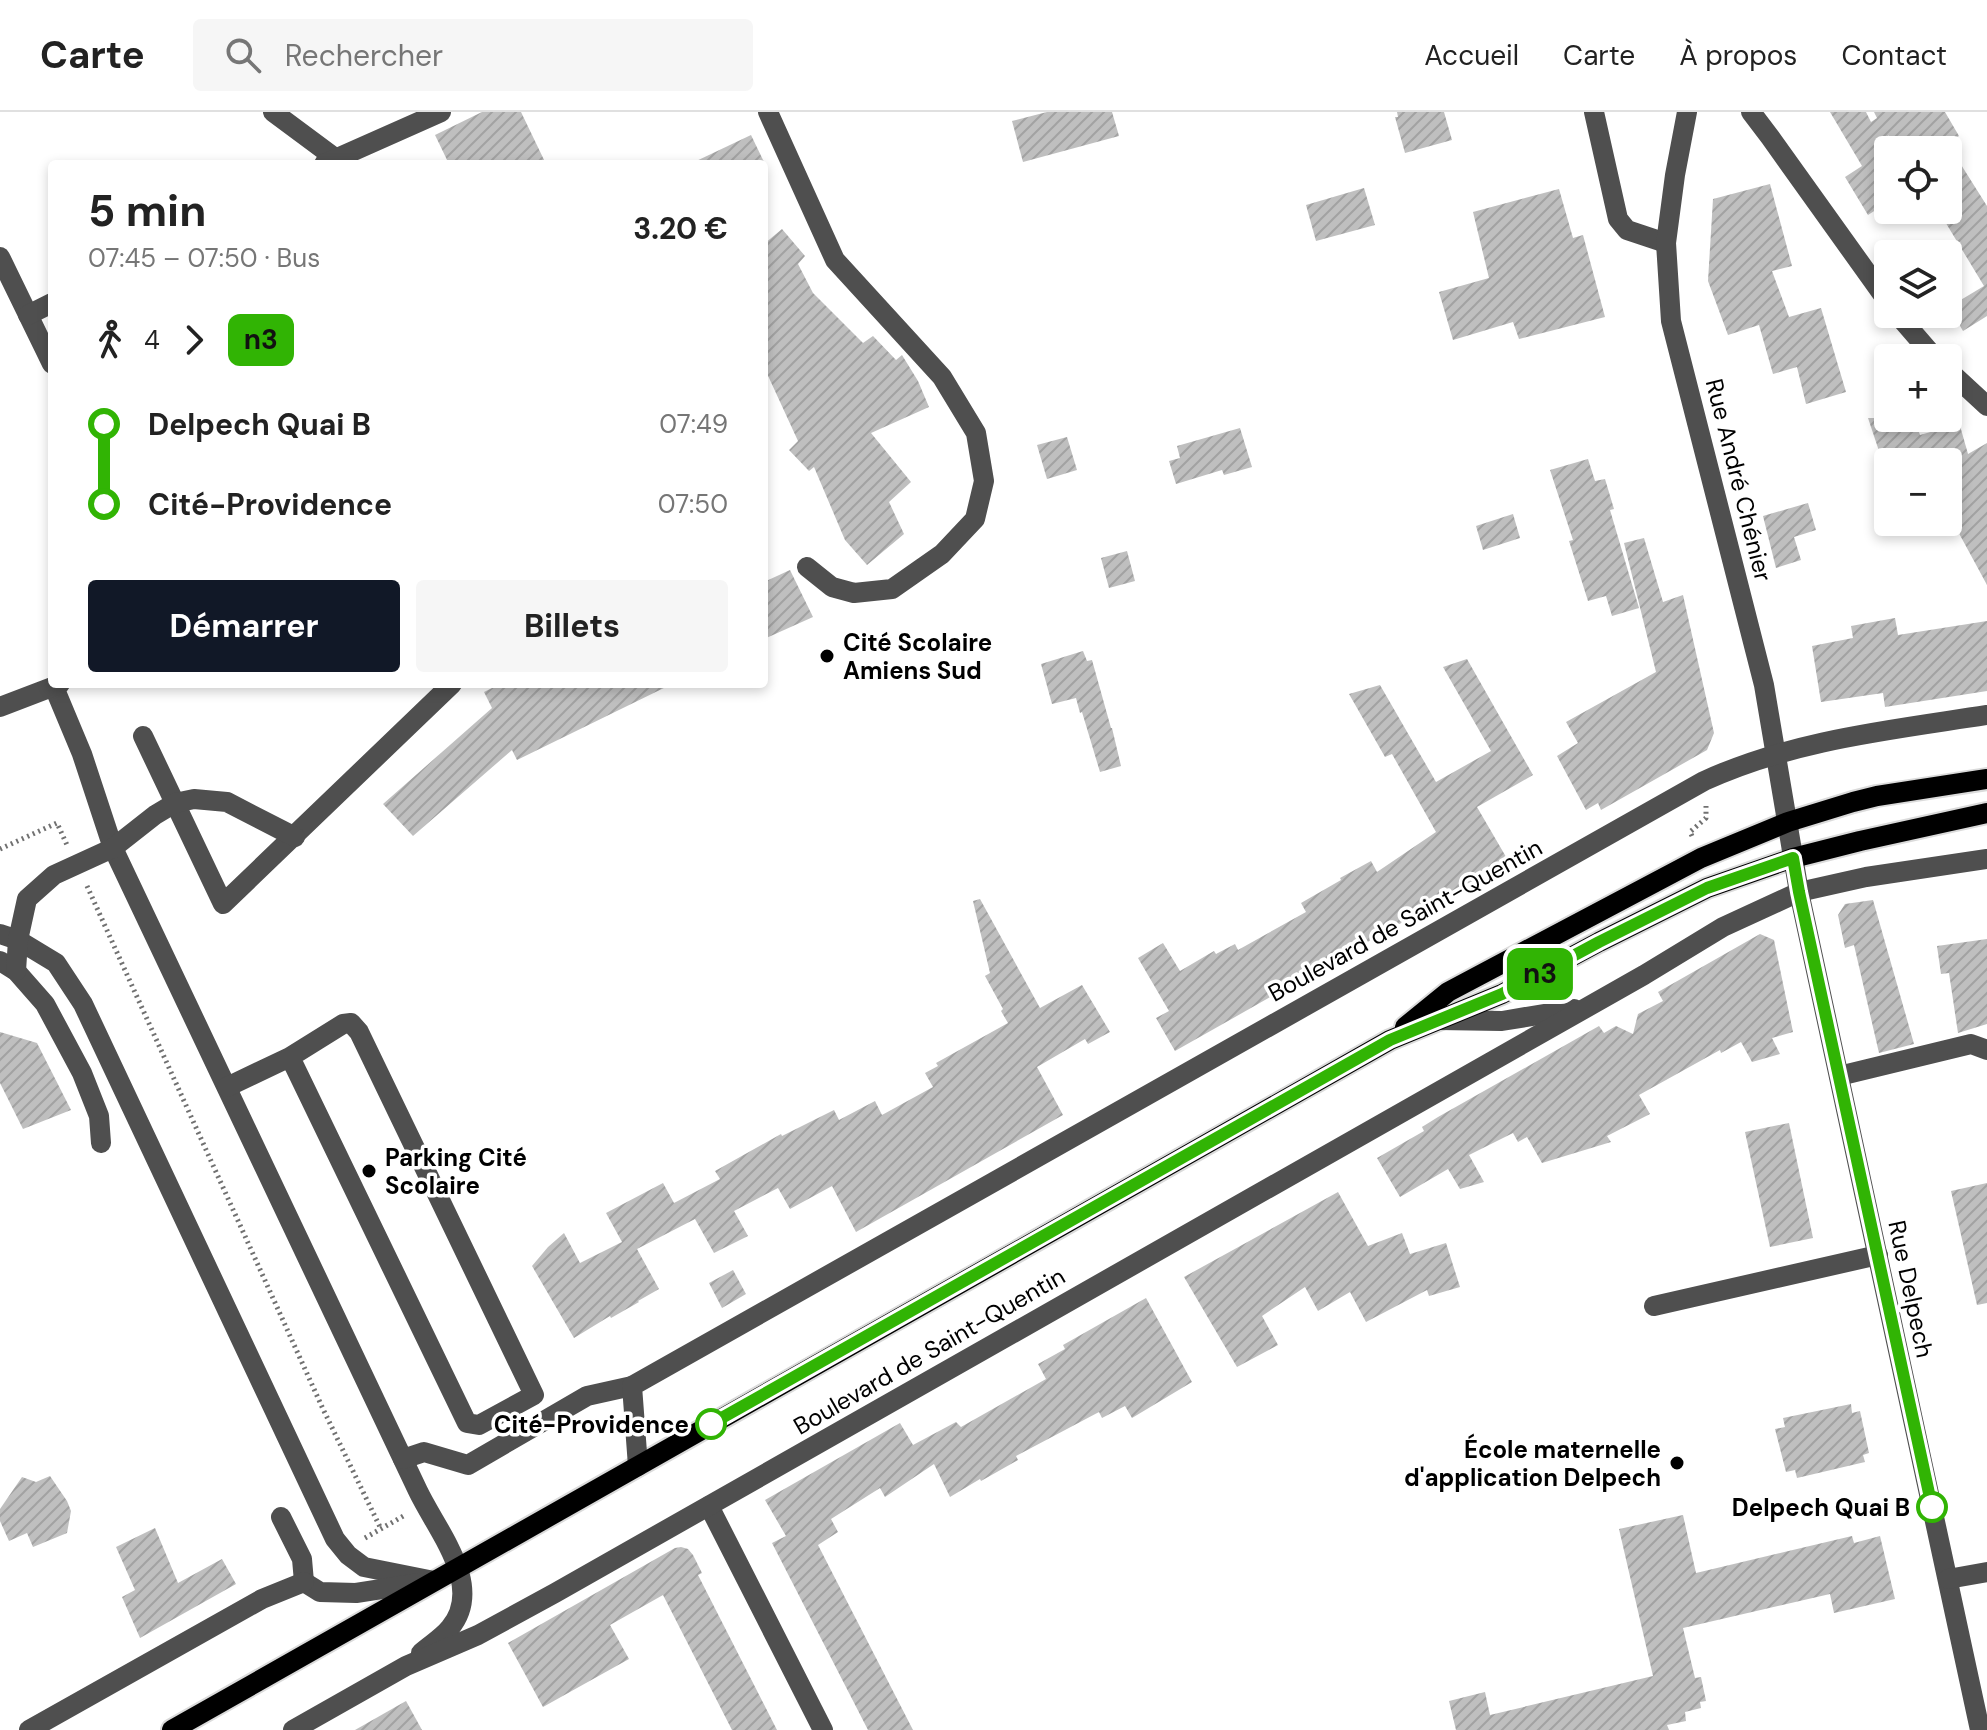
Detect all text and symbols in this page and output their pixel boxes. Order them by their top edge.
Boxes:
search box [193,19,753,91]
text: Carte [40,30,145,80]
icon: search [221,33,265,77]
text: Rechercher [285,36,443,75]
text: Accueil [1424,37,1519,74]
text: Carte [1563,37,1635,74]
text: À propos [1679,37,1797,74]
text: Contact [1841,37,1947,74]
map controls [1874,136,1962,536]
button: locate [1874,136,1962,224]
text: 5 min [88,182,206,240]
text: 3.20 € [633,209,728,248]
button: layers [1874,240,1962,328]
text: 07:45 – 07:50 · Bus [88,241,320,275]
icon: walk [88,318,132,362]
icon: forward [172,318,216,362]
text: n3 [244,321,278,358]
text: 4 [144,323,160,357]
button: + [1874,344,1962,432]
street label: Rue André Chénier [1699,375,1779,585]
text: Delpech Quai B [148,405,371,444]
text: 07:49 [659,407,728,441]
button: − [1874,448,1962,536]
text: Cité-Providence [148,485,392,524]
text: 07:50 [658,487,728,521]
button: Démarrer [88,580,400,672]
button: Billets [416,580,728,672]
place label: Cité Scolaire Amiens Sud [843,627,992,686]
marker: Cité Scolaire Amiens Sud [818,647,836,665]
street label: Boulevard de Saint-Quentin [1263,832,1547,1008]
line badge: n3 [1504,948,1576,1000]
text: n3 [1523,955,1557,992]
place label: Parking Cité Scolaire [385,1142,527,1201]
marker: Parking Cité Scolaire [360,1162,378,1180]
street label: Rue Delpech [1881,1217,1941,1361]
street label: Boulevard de Saint-Quentin [788,1260,1070,1442]
place label: Cité-Providence [494,1409,689,1440]
marker: Cité-Providence [696,1409,726,1439]
place label: École maternelle d'application Delpech [1404,1433,1661,1493]
marker: École maternelle d'application Delpech [1668,1454,1686,1472]
place label: Delpech Quai B [1732,1492,1910,1523]
marker: Delpech Quai B [1917,1492,1947,1522]

